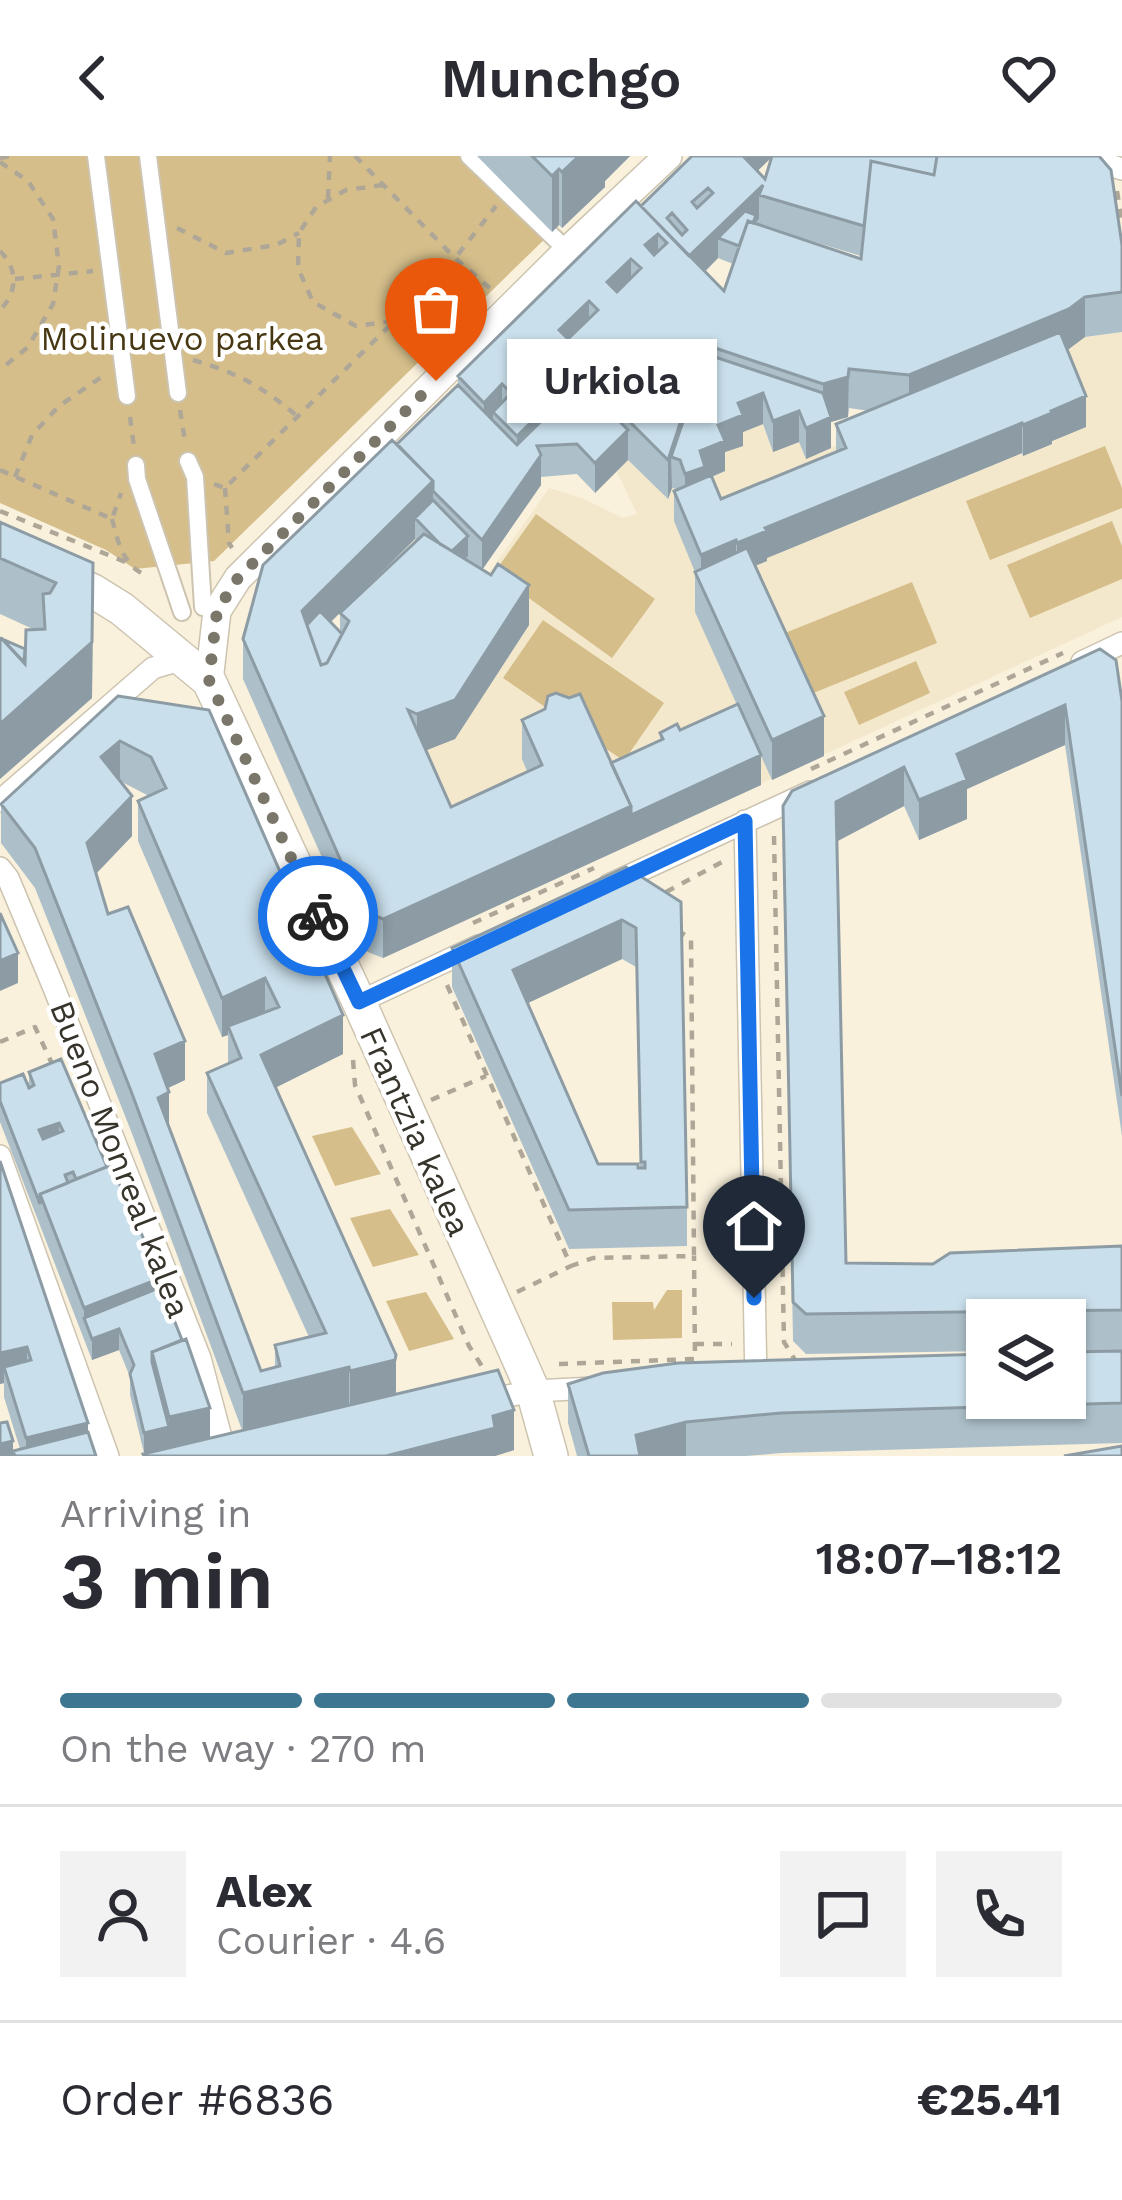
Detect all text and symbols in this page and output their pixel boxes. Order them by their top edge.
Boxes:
icon: back [60,45,126,111]
icon: heart [996,45,1062,111]
text: Munchgo [441,47,681,110]
pin [385,258,487,381]
icon: bag [403,276,469,342]
park label: Molinuevo parkea [41,319,323,358]
callout: Urkiola [508,339,718,423]
text: Urkiola [544,358,680,403]
courier [258,856,378,976]
icon: bike [285,883,351,949]
street label: Bueno Monreal kalea [42,995,199,1323]
street label: Frantzia kalea [352,1021,479,1242]
pin [703,1175,805,1298]
icon: home [721,1193,787,1259]
map controls [966,1299,1086,1419]
button: layers [966,1299,1086,1419]
text: Arriving in [60,1491,251,1536]
text: 18:07–18:12 [816,1532,1062,1585]
text: 3 min [60,1535,274,1627]
text: On the way · 270 m [60,1726,427,1771]
button: person [60,1851,186,1977]
button: chat [780,1851,906,1977]
button: phone [936,1851,1062,1977]
text: Alex [216,1865,313,1918]
text: Courier · 4.6 [216,1918,446,1963]
text: Order #6836 [60,2073,334,2126]
text: €25.41 [917,2073,1062,2126]

